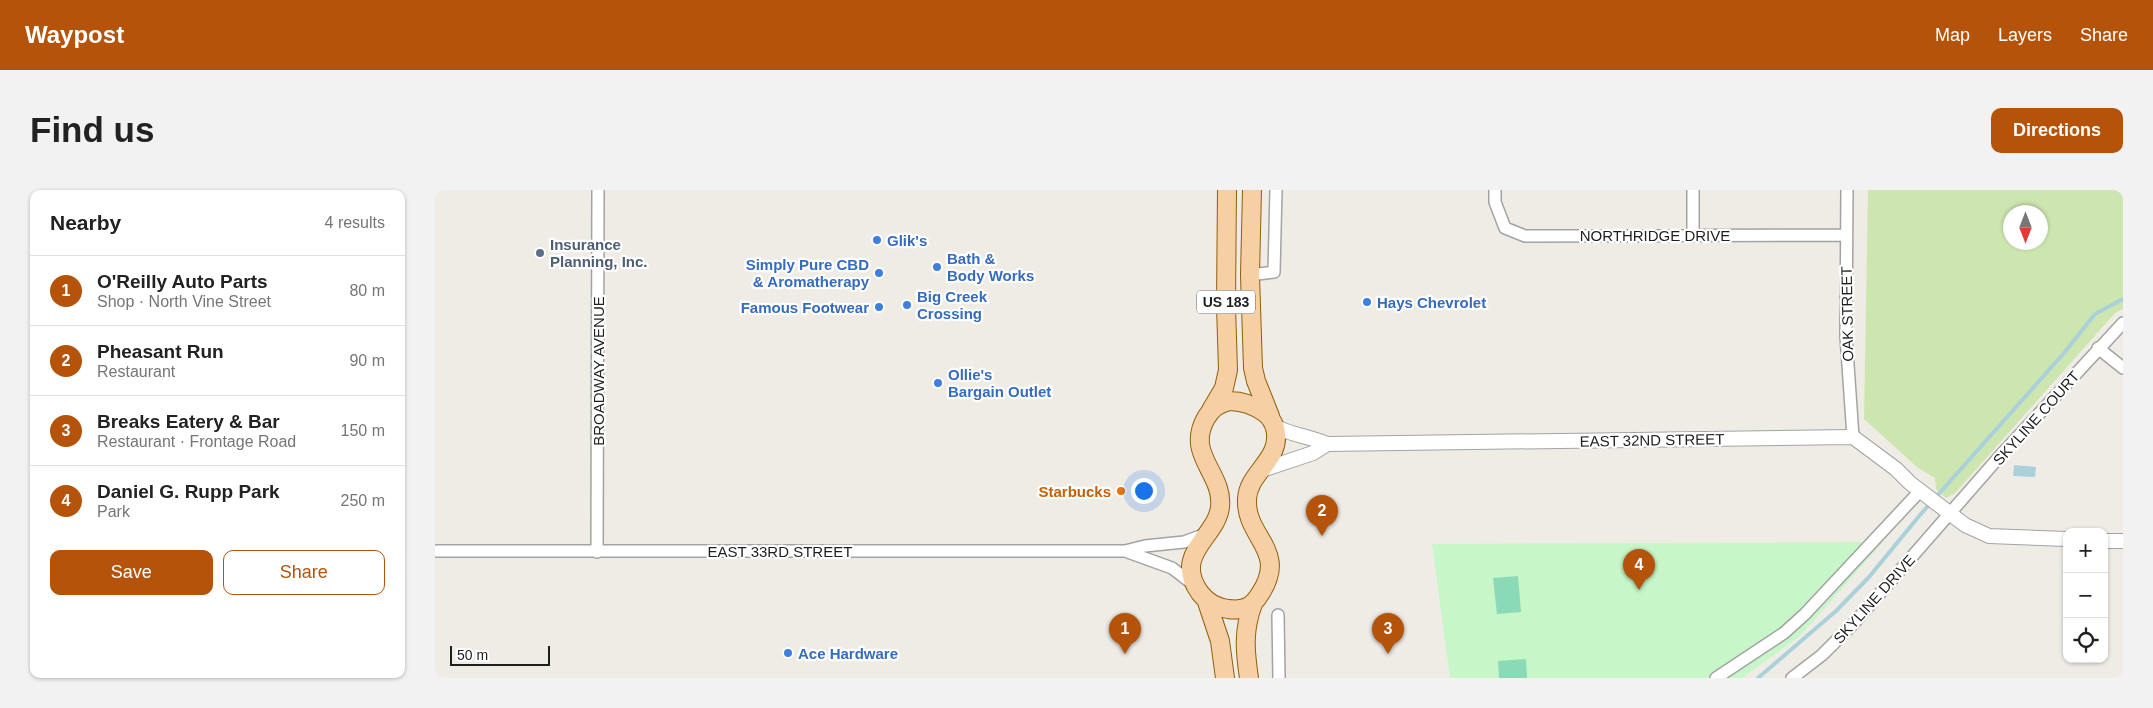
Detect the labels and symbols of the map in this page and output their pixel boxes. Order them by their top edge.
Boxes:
north arrow [2003,205,2048,250]
street label: NORTHRIDGE DRIVE [1580,227,1730,244]
place label: Glik's [887,232,927,249]
marker: Glik's [871,234,883,246]
place label: Insurance Planning, Inc. [550,236,648,270]
marker: Insurance Planning, Inc. [534,247,546,259]
place label: Bath & Body Works [947,250,1034,284]
place label: Simply Pure CBD & Aromatherapy [746,256,870,290]
marker: Bath & Body Works [931,261,943,273]
street label: OAK STREET [1838,266,1856,362]
marker: Simply Pure CBD & Aromatherapy [873,267,885,279]
place label: Big Creek Crossing [917,288,988,322]
road number: US 183 [1197,290,1255,314]
place label: Hays Chevrolet [1377,294,1486,311]
street label: BROADWAY AVENUE [590,296,607,446]
marker: Hays Chevrolet [1361,296,1373,308]
place label: Famous Footwear [741,299,869,316]
marker: Big Creek Crossing [901,299,913,311]
marker: Famous Footwear [873,301,885,313]
place label: Ollie's Bargain Outlet [948,366,1051,400]
street label: SKYLINE COURT [1989,368,2083,468]
marker: Ollie's Bargain Outlet [932,377,944,389]
street label: EAST 32ND STREET [1579,430,1725,450]
your location [1131,478,1157,504]
place label: Starbucks [1038,483,1111,500]
marker: Starbucks [1115,485,1127,497]
pin: 2 [1306,495,1338,536]
street label: EAST 33RD STREET [708,543,852,560]
pin: 4 [1623,549,1655,590]
street label: SKYLINE DRIVE [1830,551,1918,647]
pin: 1 [1109,613,1141,654]
pin: 3 [1372,613,1404,654]
scale bar [450,643,550,666]
place label: Ace Hardware [798,645,898,662]
marker: Ace Hardware [782,647,794,659]

